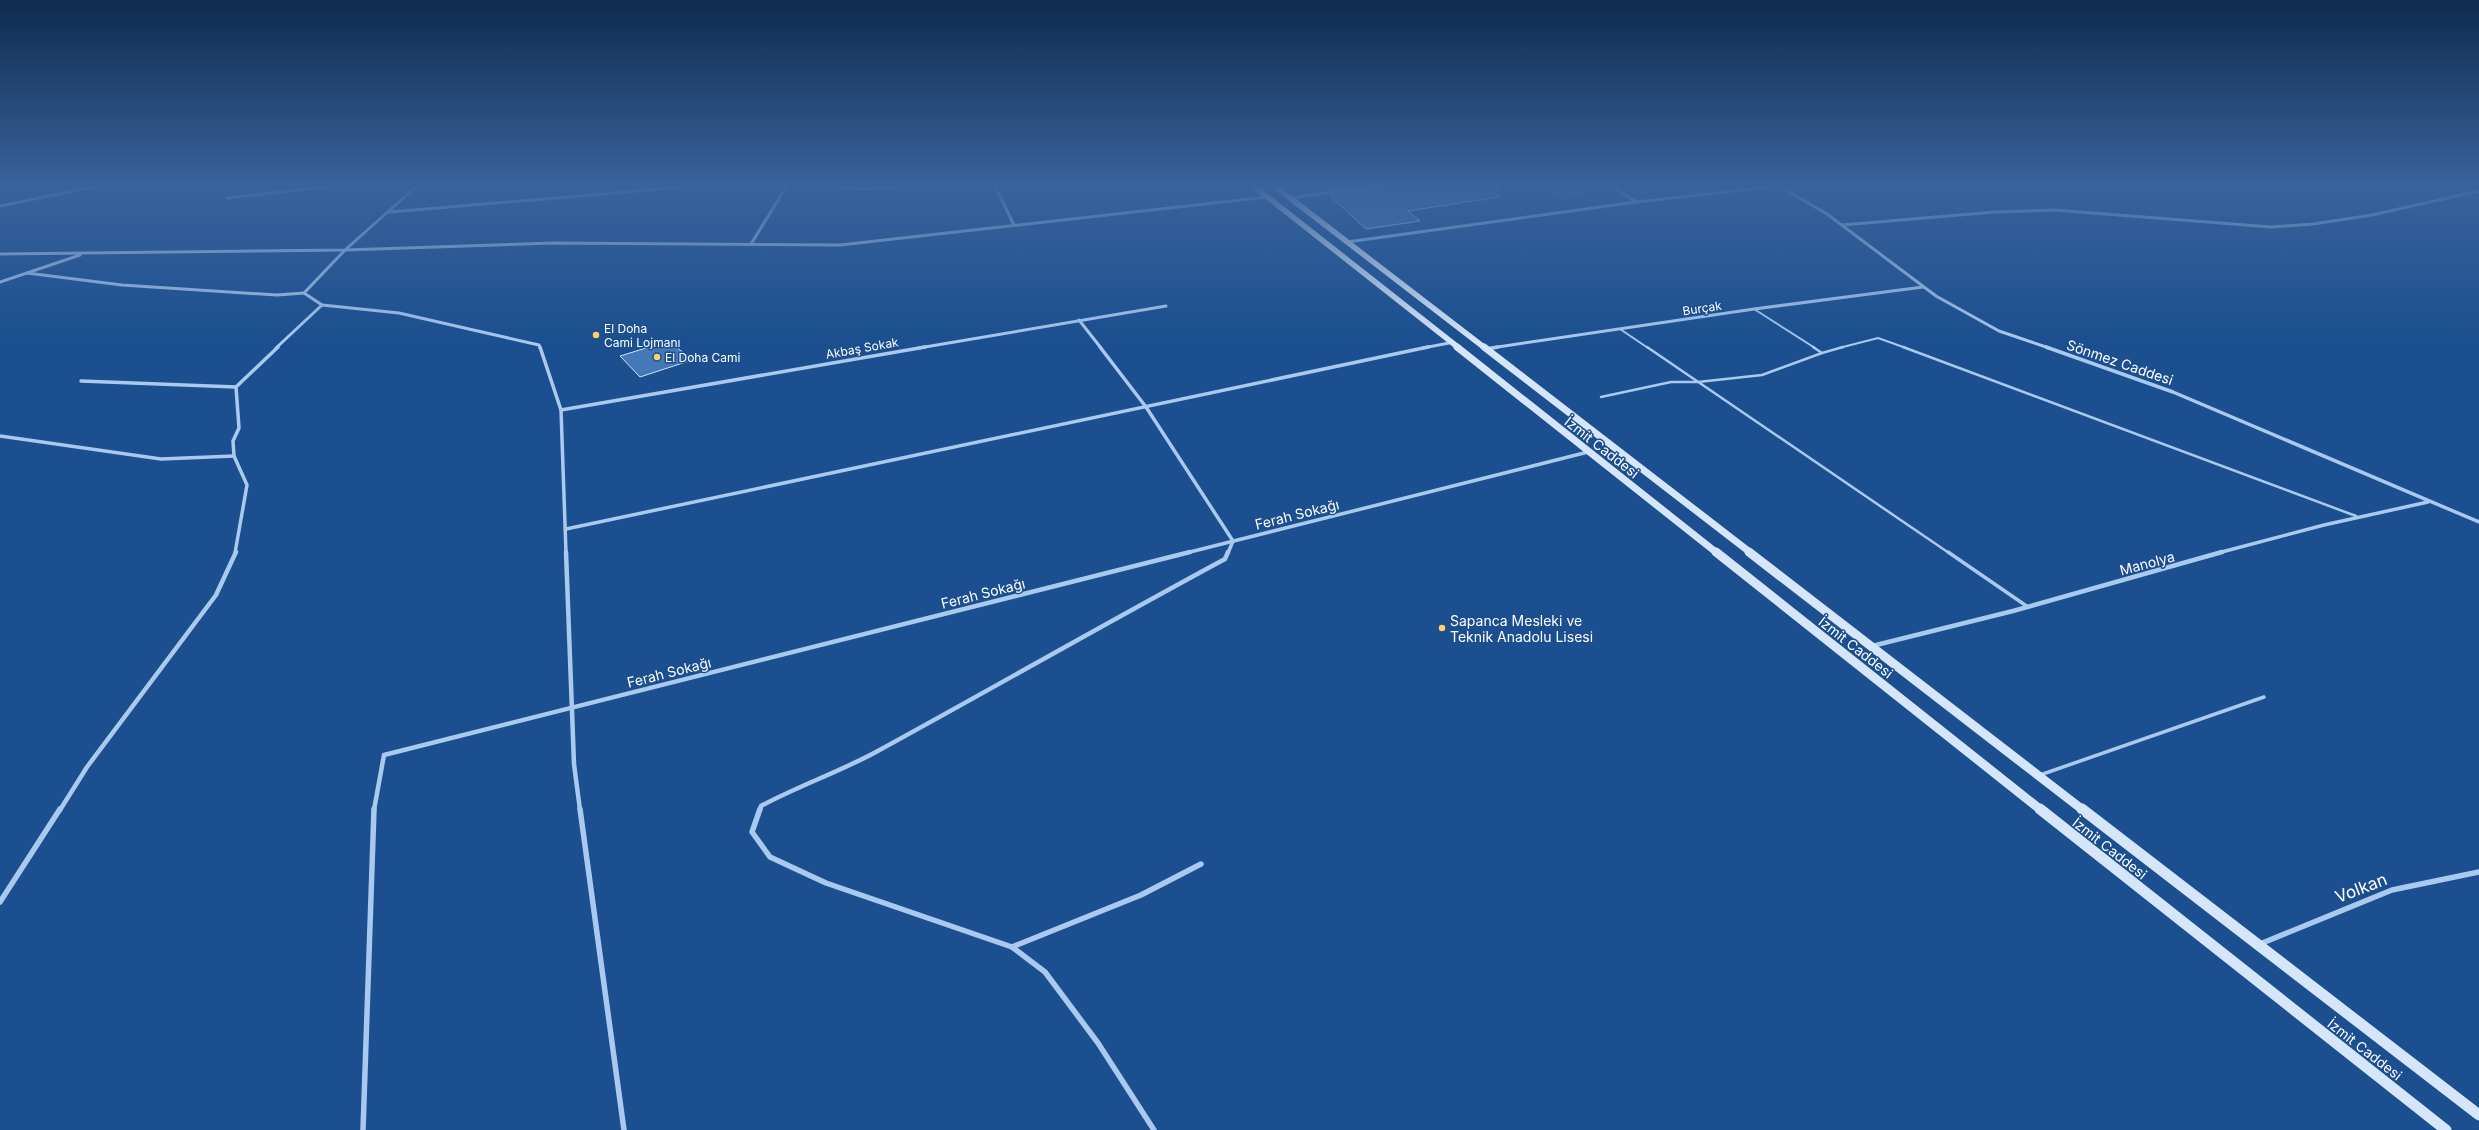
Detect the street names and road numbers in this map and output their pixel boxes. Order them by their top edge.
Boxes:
street label: Burçak [1681,297,1723,319]
street label: Akbaş Sokak [824,334,900,362]
street label: Sönmez Caddesi [2064,336,2176,388]
street label: İzmit Caddesi [1561,413,1643,481]
street label: Ferah Sokağı [1253,495,1341,533]
street label: Manolya [2118,548,2176,578]
street label: Ferah Sokağı [939,574,1027,612]
street label: İzmit Caddesi [1815,613,1897,681]
street label: Ferah Sokağı [625,653,713,691]
street label: İzmit Caddesi [2069,814,2151,882]
street label: Volkan [2332,869,2390,907]
street label: İzmit Caddesi [2324,1015,2406,1083]

